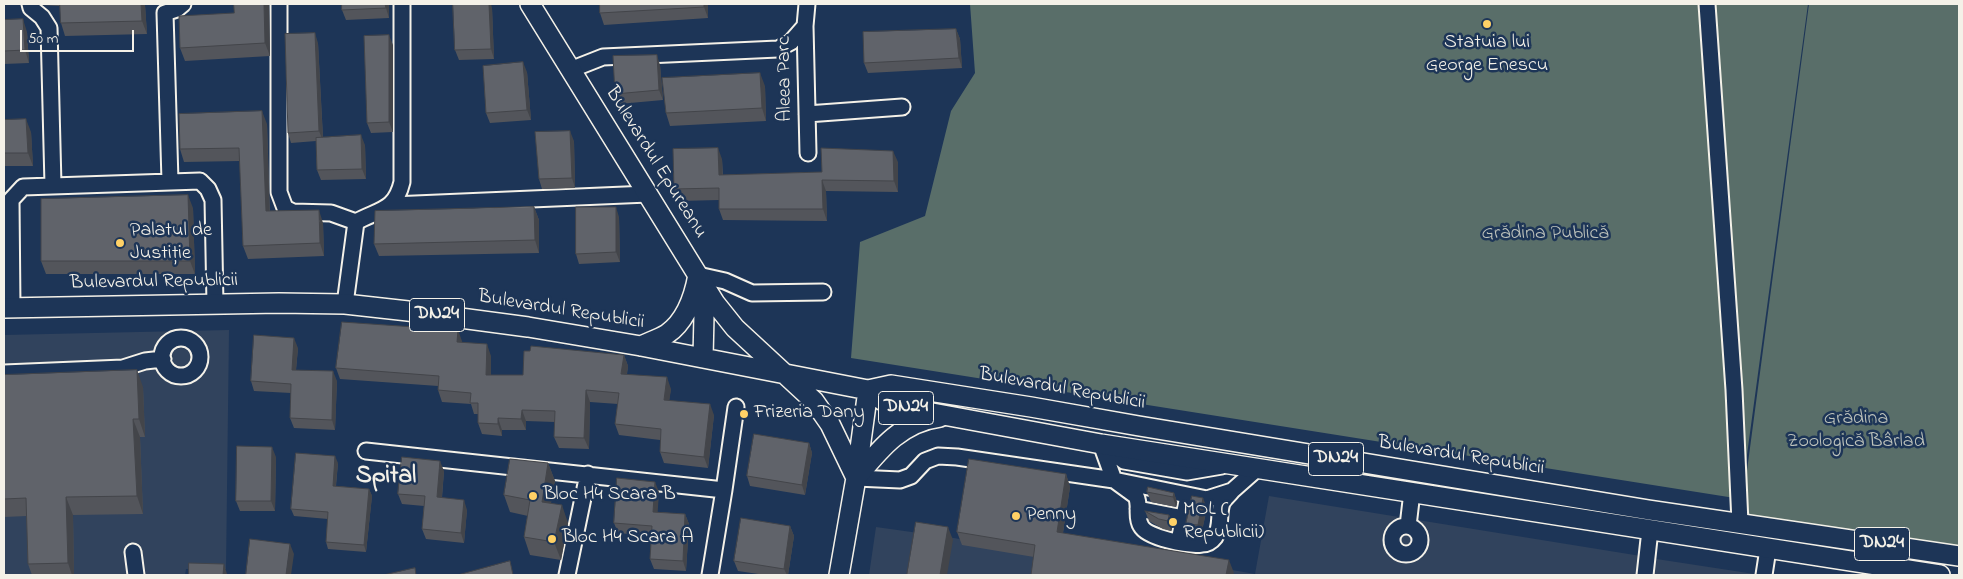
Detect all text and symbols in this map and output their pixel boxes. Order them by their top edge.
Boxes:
marker: Statuia lui George Enescu [1481,18,1493,30]
scale bar [22,20,136,52]
text: 50 m [28,28,58,50]
place label: Statuia lui George Enescu [1426,32,1548,79]
street label: Aleea Parc [773,36,799,122]
street label: Bulevardul Epureanu [599,83,711,243]
place label: Palatul de Justiție [130,220,212,267]
park label: Grădina Publică [1481,223,1609,247]
marker: Palatul de Justiție [114,237,126,249]
street label: Bulevardul Republicii [70,270,238,296]
street label: Bulevardul Republicii [476,286,646,336]
road number: DN24 [410,298,464,332]
street label: Bulevardul Republicii [977,364,1147,416]
road number: DN24 [878,392,934,424]
place label: Frizeria Dany [754,402,865,426]
marker: Frizeria Dany [738,408,750,420]
park label: Grădina Zoologică Bârlad [1787,408,1925,455]
street label: Bulevardul Republicii [1376,432,1546,482]
road number: DN24 [1308,442,1364,476]
district label: Spital [356,463,416,493]
place label: Bloc H4 Scara B [543,484,676,508]
marker: Bloc H4 Scara B [527,490,539,502]
place label: MOL ( Republicii) [1183,499,1264,546]
place label: Penny [1026,504,1076,528]
marker: Penny [1010,510,1022,522]
marker: MOL ( Republicii) [1167,516,1179,528]
place label: Bloc H4 Scara A [562,527,694,551]
road number: DN24 [1854,528,1910,560]
marker: Bloc H4 Scara A [546,533,558,545]

